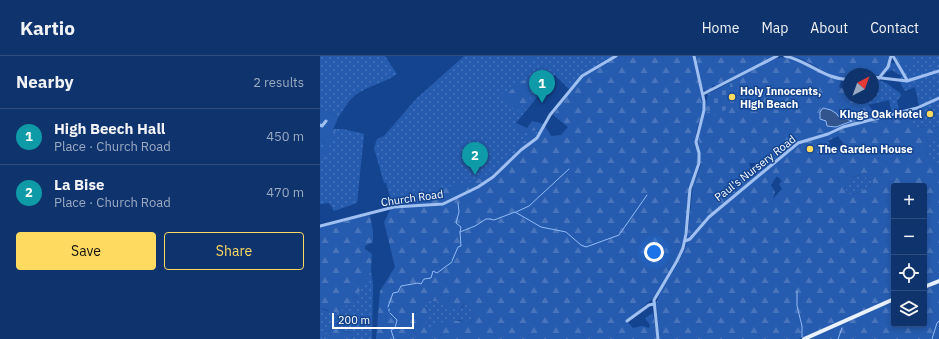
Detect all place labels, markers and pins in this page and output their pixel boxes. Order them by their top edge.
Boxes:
pin: 1 [529,70,555,103]
place label: Holy Innocents, High Beach [740,84,821,111]
marker: Holy Innocents, High Beach [727,92,737,102]
place label: Kings Oak Hotel [840,107,923,121]
marker: Kings Oak Hotel [925,109,935,119]
pin: 2 [462,142,488,175]
place label: The Garden House [818,142,913,156]
marker: The Garden House [805,144,815,154]

